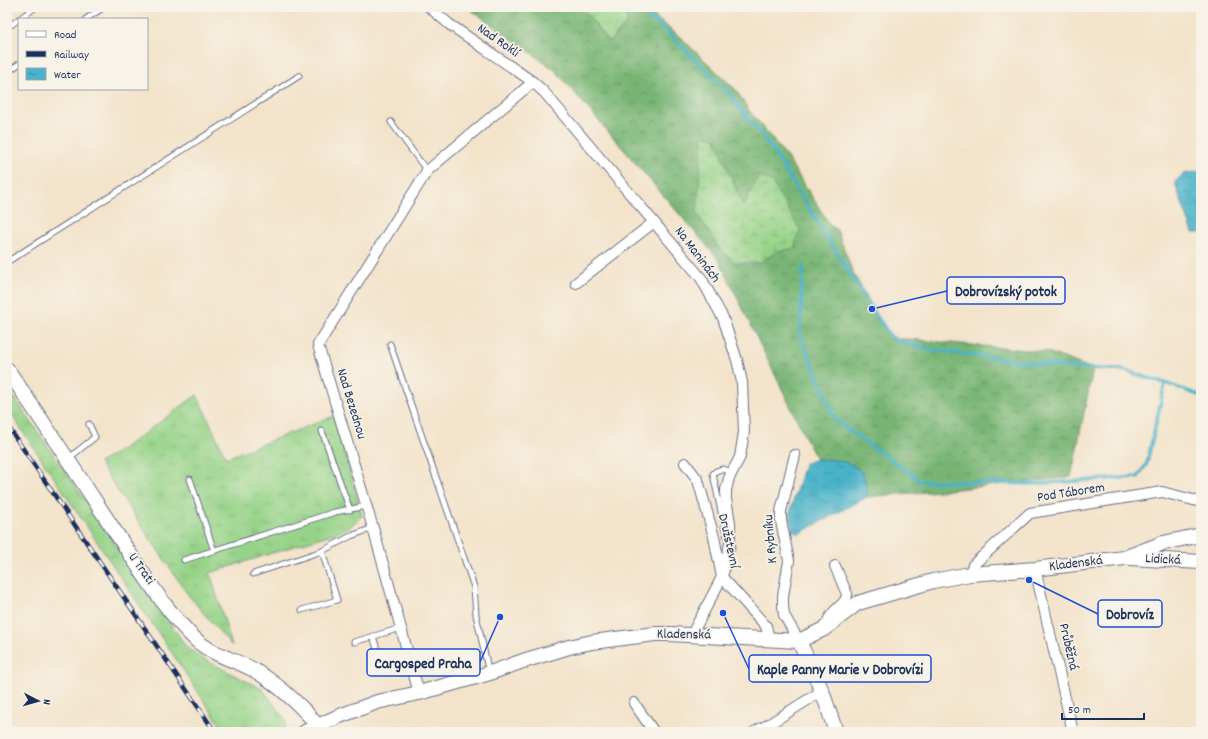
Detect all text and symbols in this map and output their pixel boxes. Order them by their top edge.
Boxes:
legend [18,18,148,90]
street label: Nad Roklí [473,19,525,64]
text: Road [54,27,76,44]
text: Railway [54,47,90,64]
text: Water [54,67,81,84]
street label: Na Maninách [669,223,725,287]
callout: Dobrovízský potok [947,277,1065,304]
text: Dobrovízský potok [955,282,1057,304]
street label: Nad Bezednou [331,366,371,442]
street label: Pod Táborem [1036,478,1106,508]
street label: Družstevní [712,512,744,572]
street label: K Rybníku [759,514,783,564]
street label: U Trati [123,549,159,589]
street label: Lidická [1145,549,1181,571]
street label: Kladenská [1048,551,1104,577]
callout: Dobrovíz [1098,600,1162,627]
text: Dobrovíz [1106,605,1154,627]
street label: Průběžná [1053,621,1083,673]
street label: Kladenská [657,625,711,645]
callout: Cargosped Praha [367,649,480,676]
text: Cargosped Praha [375,654,472,676]
callout: Kaple Panny Marie v Dobrovízi [749,655,931,682]
text: Kaple Panny Marie v Dobrovízi [757,660,923,682]
north arrow [18,681,58,721]
scale bar [1062,695,1144,721]
text: N [38,698,54,706]
text: 50 m [1068,702,1091,719]

